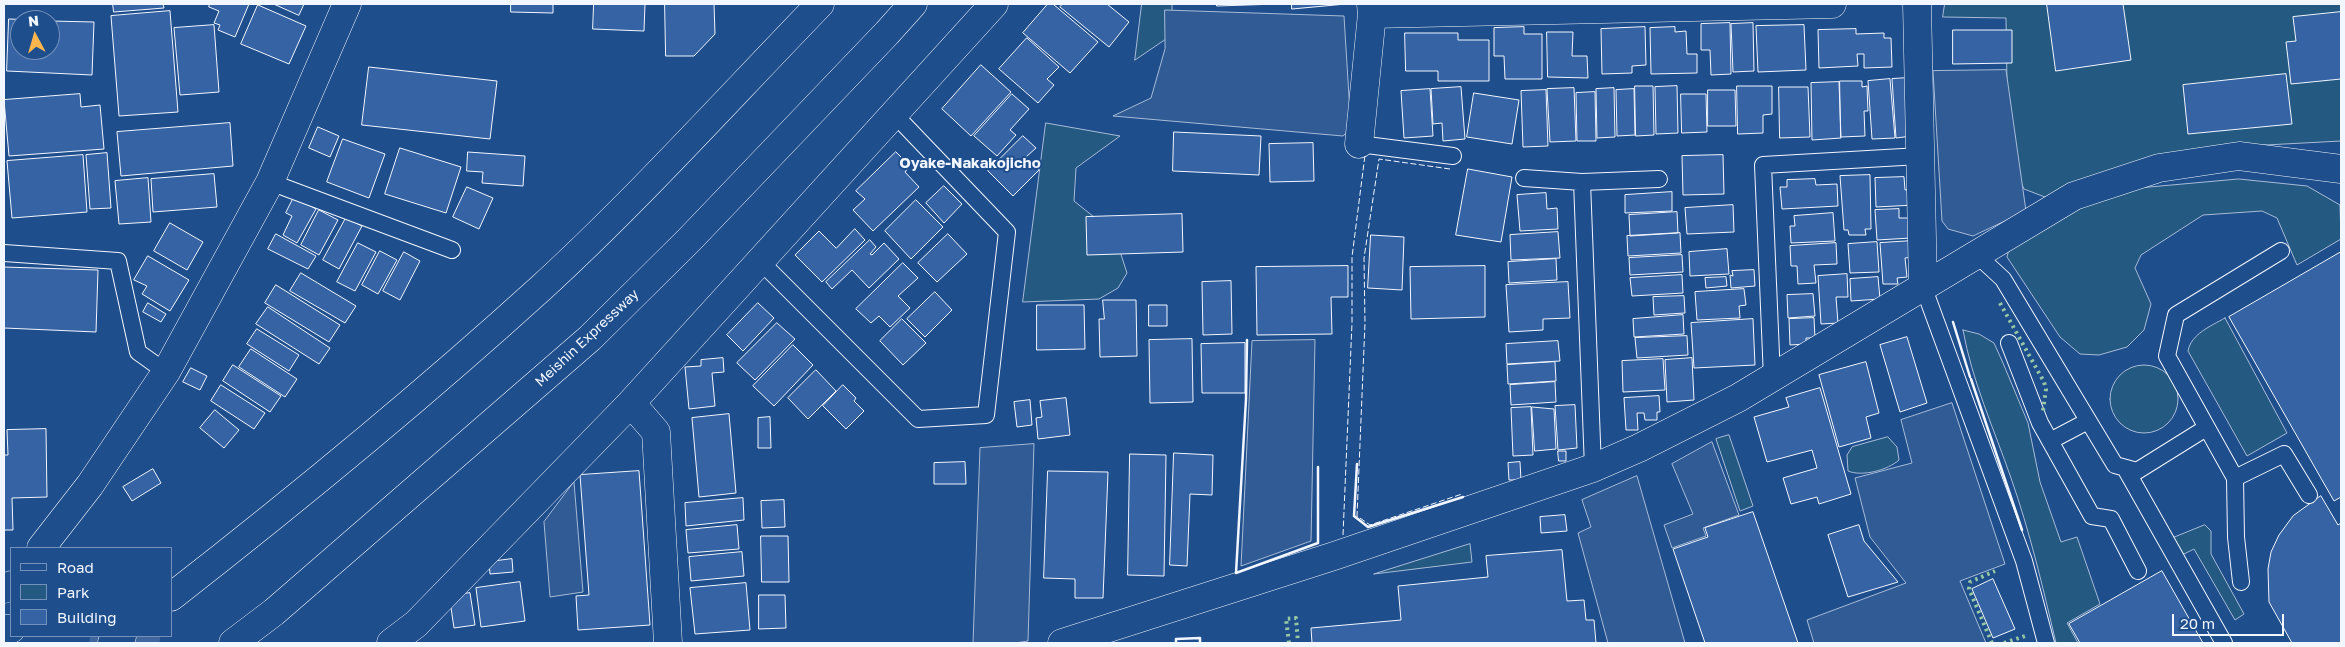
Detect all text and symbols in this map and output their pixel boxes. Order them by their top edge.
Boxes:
north arrow [10,10,60,60]
text: N [27,12,40,30]
district label: Oyake-Nakakojicho [899,154,1041,172]
street label: Meishin Expressway [532,286,642,390]
legend [10,547,172,637]
text: Road [57,558,94,576]
text: Park [57,583,89,601]
scale bar [2175,604,2288,636]
text: Building [57,608,117,626]
text: 20 m [2180,614,2215,632]

